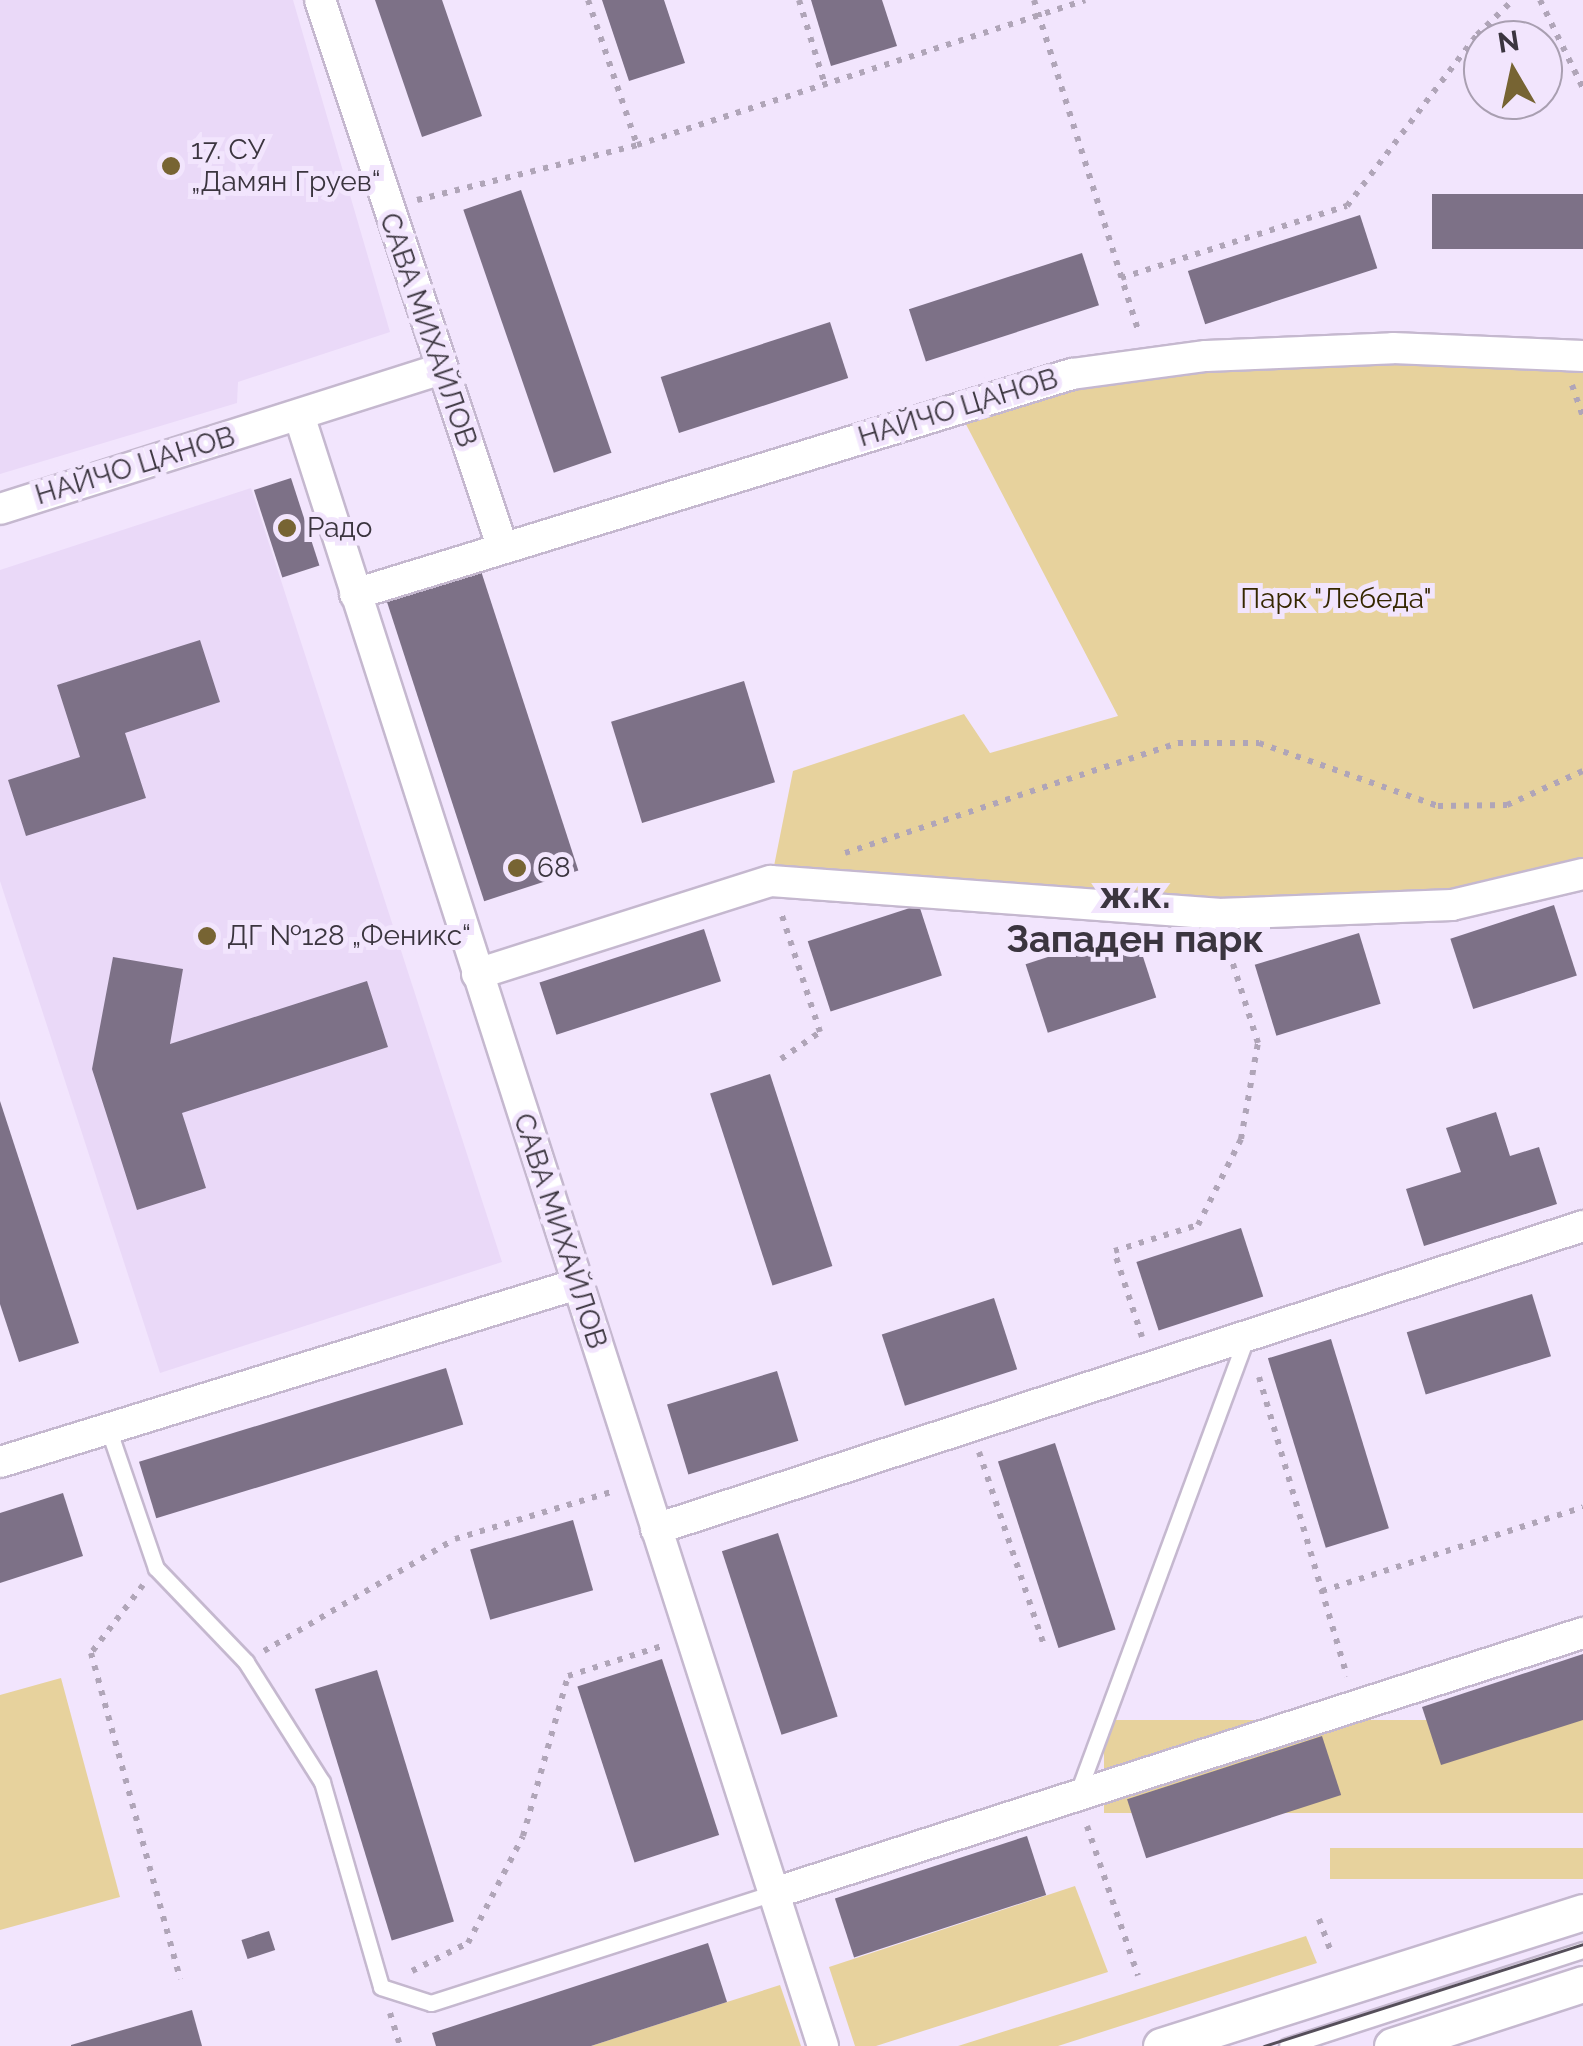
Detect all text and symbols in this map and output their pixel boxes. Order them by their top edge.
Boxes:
north arrow [1463,20,1563,120]
text: N [1495,24,1522,60]
place label: 17. СУ „Дамян Груев“ [191,133,380,199]
marker: 17. СУ „Дамян Груев“ [160,155,182,177]
street label: САВА МИХАЙЛОВ [372,208,484,452]
street label: НАЙЧО ЦАНОВ [854,362,1062,454]
street label: НАЙЧО ЦАНОВ [31,420,239,512]
place label: Радо [307,511,372,545]
marker: Радо [276,517,298,539]
park label: Парк "Лебеда" [1240,582,1432,616]
place label: 68 [537,851,570,885]
marker: 68 [506,857,528,879]
district label: ж.к. Западен парк [1006,872,1264,962]
place label: ДГ №128 „Феникс“ [227,919,471,953]
marker: ДГ №128 „Феникс“ [196,925,218,947]
street label: САВА МИХАЙЛОВ [506,1109,614,1353]

